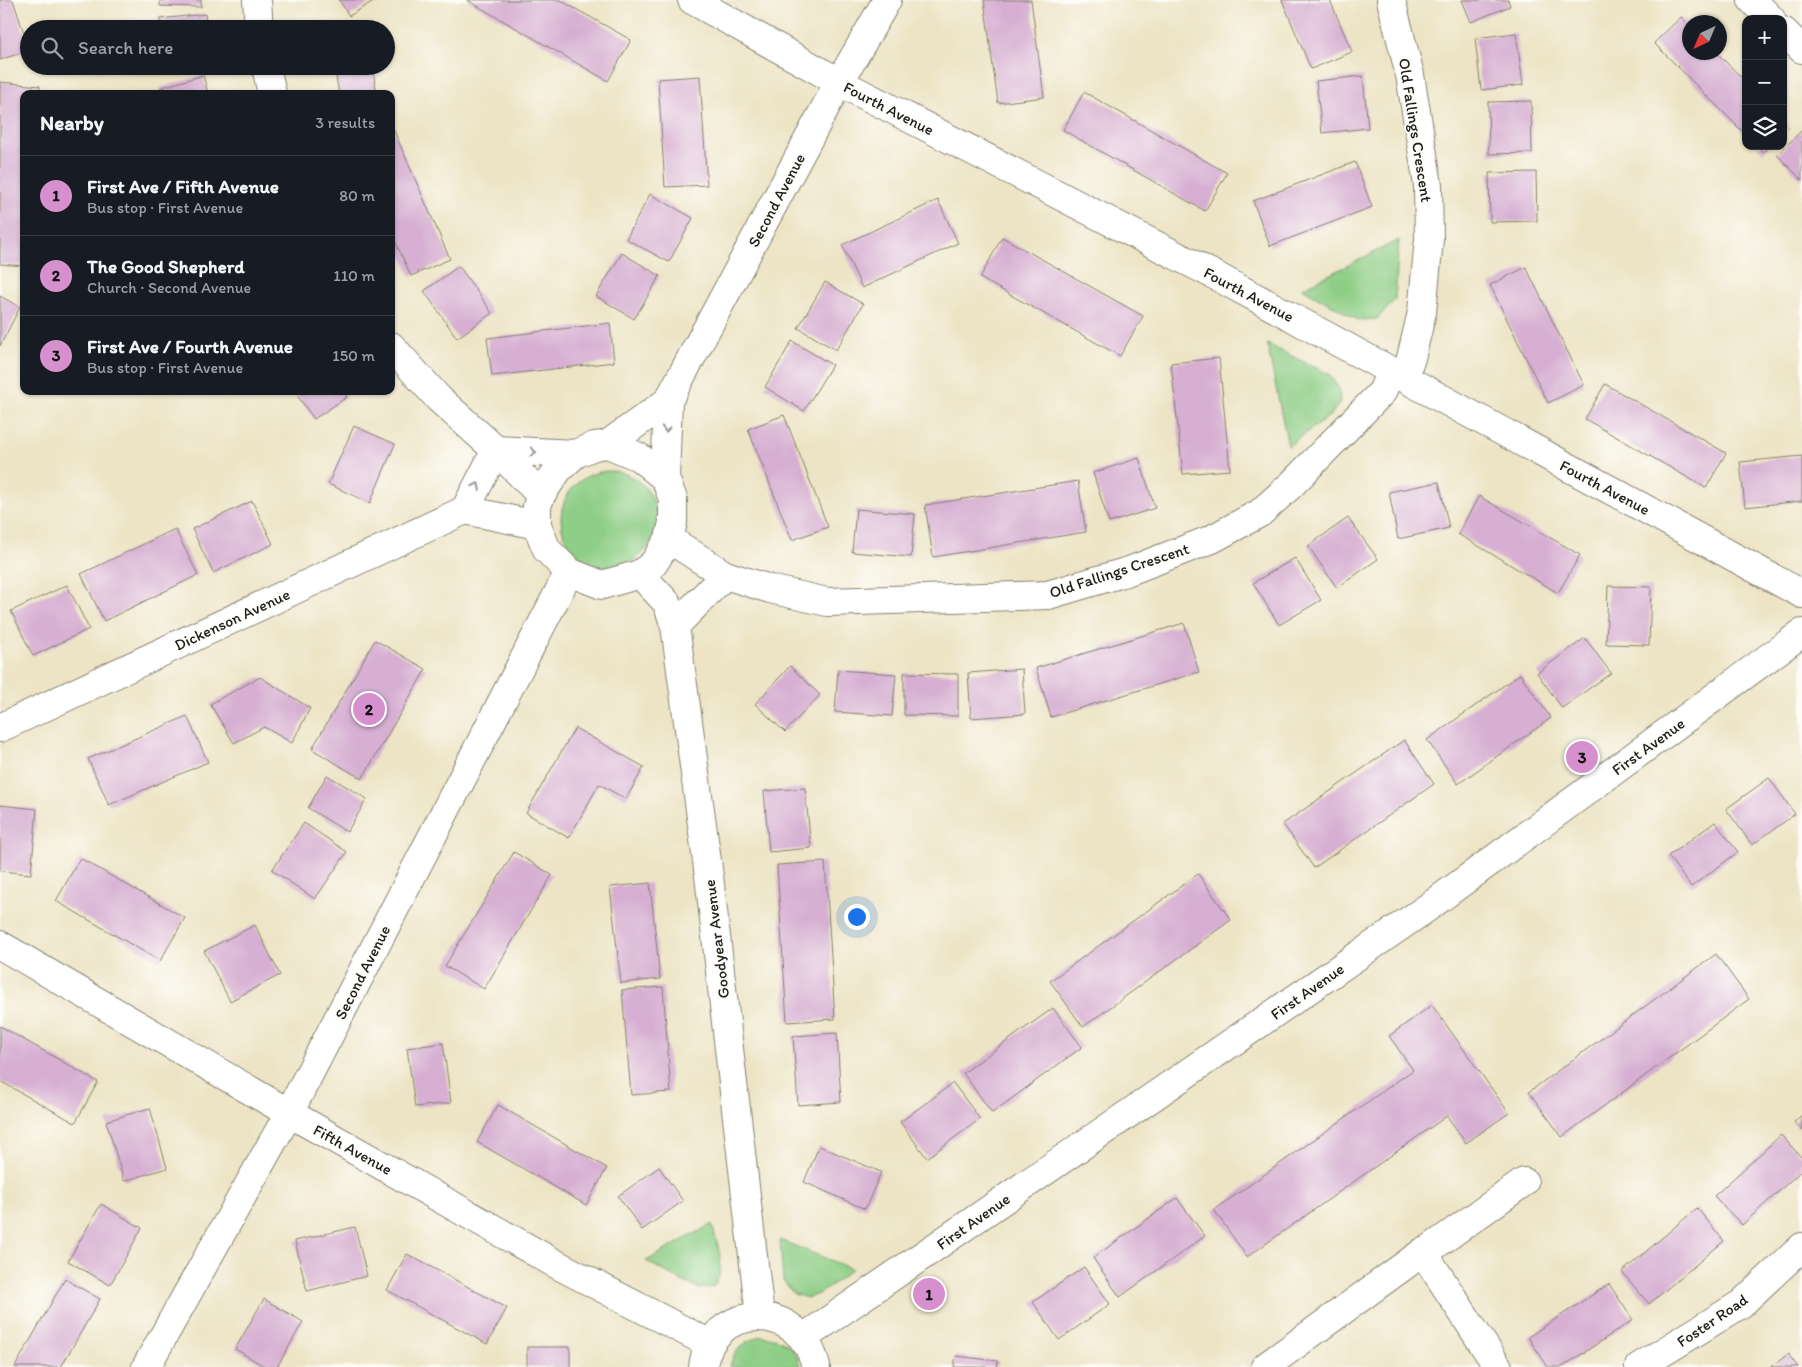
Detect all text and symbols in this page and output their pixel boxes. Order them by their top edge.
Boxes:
north arrow [1682,15,1727,60]
map controls [1742,15,1787,150]
button: + [1742,15,1787,60]
search box [20,20,395,75]
icon: search [38,34,66,62]
text: Search here [78,36,173,59]
street label: Old Fallings Crescent [1395,57,1436,204]
button: − [1742,60,1787,105]
street label: Fourth Avenue [840,77,937,140]
button: layers [1742,105,1787,150]
text: Nearby [40,110,104,135]
text: 3 results [315,113,375,132]
street label: Second Avenue [744,150,809,250]
text: First Ave / Fifth Avenue [87,175,279,198]
text: 1 [52,186,60,205]
text: 80 m [339,186,375,205]
text: Bus stop · First Avenue [87,198,243,217]
text: The Good Shepherd [87,255,245,278]
street label: Fourth Avenue [1201,263,1297,326]
text: 2 [52,266,60,285]
text: 110 m [333,266,375,285]
text: Church · Second Avenue [87,278,251,297]
text: First Ave / Fourth Avenue [87,335,293,358]
text: 3 [52,346,60,365]
text: 150 m [332,346,375,365]
text: Bus stop · First Avenue [87,358,243,377]
one-way arrow [661,426,672,434]
one-way arrow [530,446,538,457]
street label: Fourth Avenue [1557,456,1653,519]
one-way arrow [471,482,481,491]
street label: Old Fallings Crescent [1047,539,1191,602]
street label: Dickenson Avenue [171,584,293,655]
pin: 2 [353,690,385,728]
street label: First Avenue [1608,713,1689,779]
pin: 3 [1566,738,1598,776]
street label: Goodyear Avenue [700,878,733,1000]
your location [844,904,870,930]
street label: Second Avenue [331,922,394,1023]
street label: First Avenue [1267,959,1348,1024]
street label: Fifth Avenue [310,1120,395,1179]
street label: First Avenue [933,1189,1014,1254]
pin: 1 [913,1275,945,1313]
street label: Foster Road [1673,1290,1752,1351]

